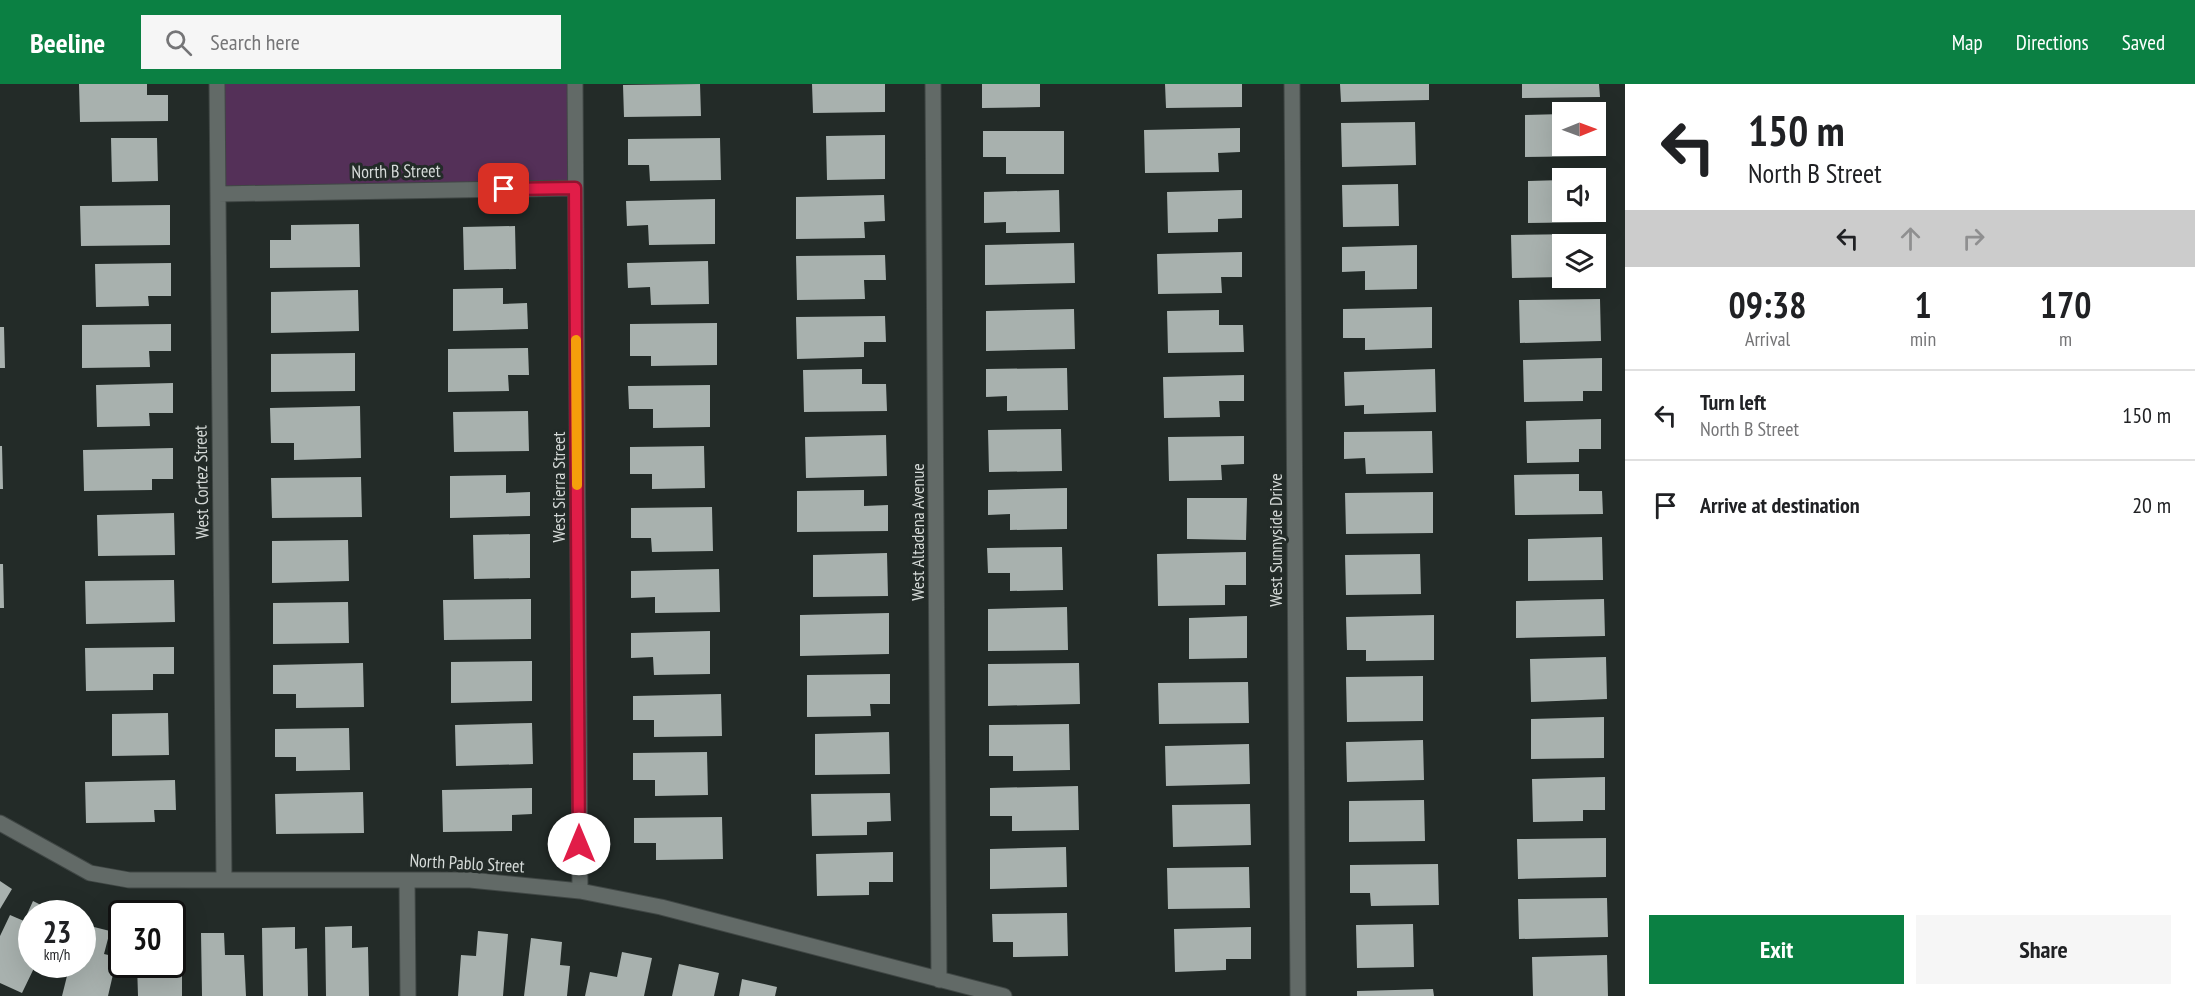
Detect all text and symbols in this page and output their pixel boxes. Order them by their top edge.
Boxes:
search box [141,15,561,69]
text: Beeline [30,24,105,61]
icon: search [162,26,195,59]
text: Search here [210,28,300,56]
text: Map [1952,29,1983,56]
text: Directions [2016,29,2089,56]
text: Saved [2122,29,2165,56]
north arrow [1552,102,1606,156]
map controls [1552,102,1606,288]
text: 150 m [1748,103,1845,158]
icon: left [1649,108,1727,186]
text: North B Street [1748,156,1882,190]
street label: North B Street [351,159,441,183]
pin [478,163,529,214]
button: sound [1552,168,1606,222]
icon: arrive [487,172,520,205]
icon: left [1831,222,1864,255]
icon: ahead [1894,222,1927,255]
icon: right [1957,222,1990,255]
button: layers [1552,234,1606,288]
text: 09:38 [1729,281,1806,328]
text: 1 [1914,281,1932,328]
text: 170 [2040,281,2091,328]
text: Arrival [1745,326,1790,352]
text: min [1910,326,1936,352]
text: m [2059,326,2072,352]
text: Turn left [1700,388,1766,416]
icon: left [1649,399,1682,432]
text: 150 m [2122,401,2171,429]
text: North B Street [1700,416,1799,442]
street label: West Cortez Street [189,425,213,539]
street label: West Sierra Street [547,431,570,542]
street label: West Altadena Avenue [906,463,929,601]
street label: West Sunnyside Drive [1264,473,1287,607]
icon: arrive [1649,489,1682,522]
text: Arrive at destination [1700,491,1860,519]
text: 20 m [2132,491,2171,519]
position arrow [547,812,611,876]
street label: North Pablo Street [409,849,525,878]
speed limit sign: 30 [108,900,186,978]
text: 23 [43,912,71,951]
button: Exit [1649,915,1904,984]
button: Share [1916,915,2171,984]
text: km/h [44,945,70,964]

